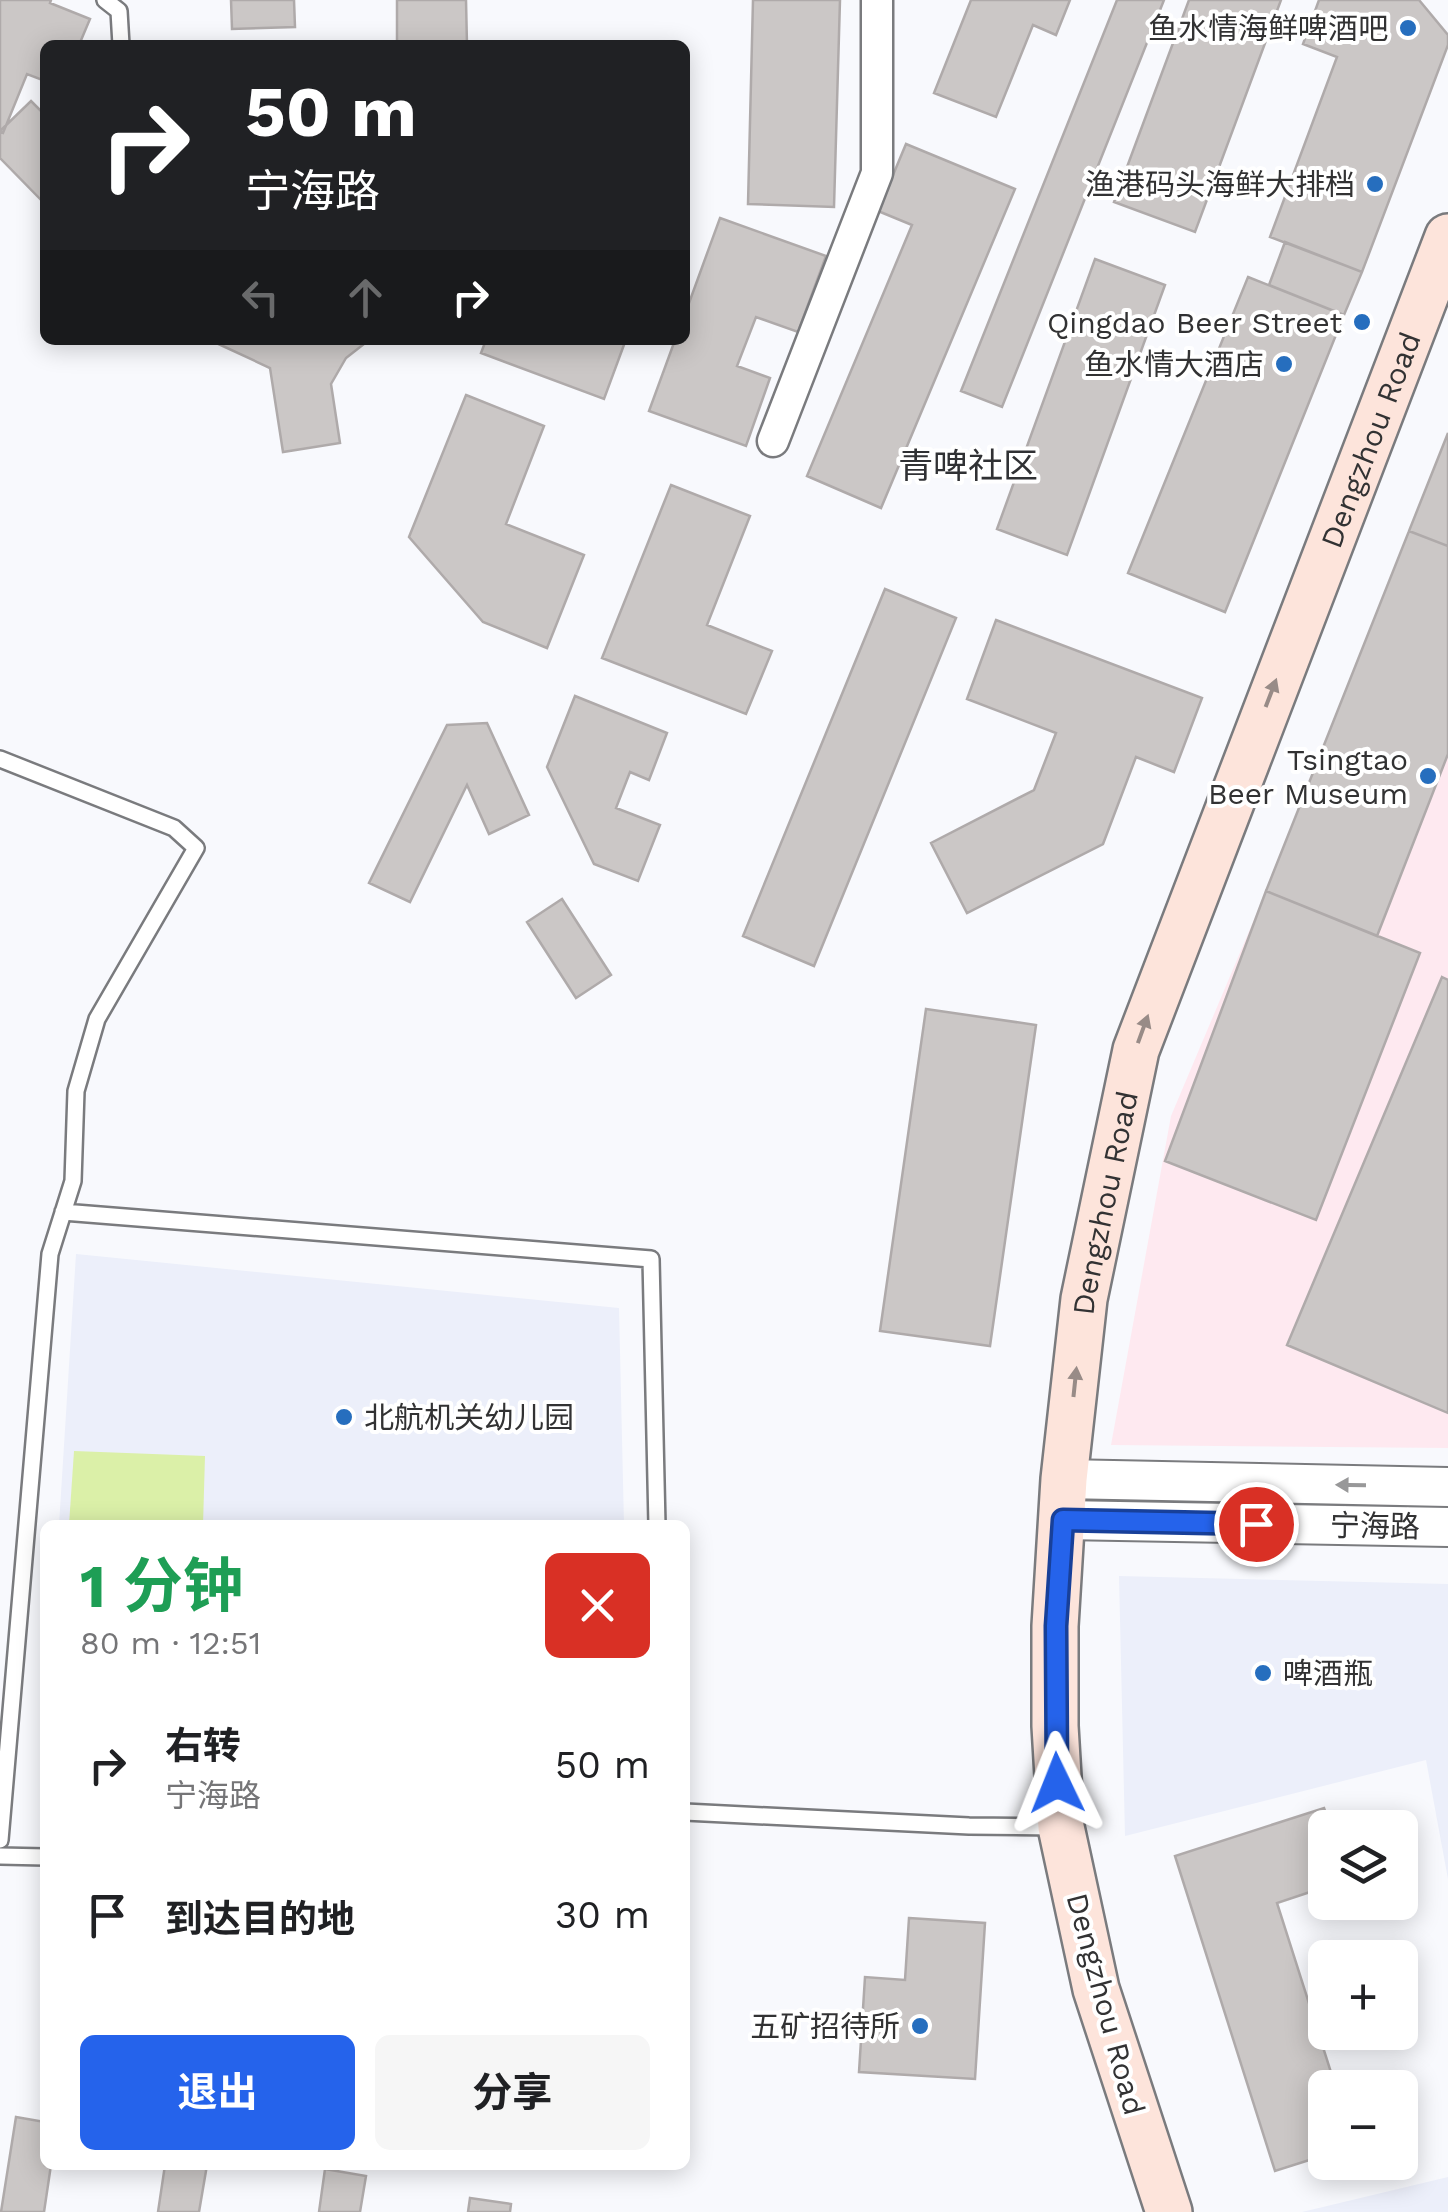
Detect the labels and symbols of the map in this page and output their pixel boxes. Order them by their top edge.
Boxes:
place label: 鱼水情海鲜啤酒吧 [1148,11,1388,46]
marker: 鱼水情海鲜啤酒吧 [1397,17,1419,39]
place label: 渔港码头海鲜大排档 [1085,167,1355,202]
marker: 渔港码头海鲜大排档 [1364,173,1386,195]
place label: Qingdao Beer Street [1047,305,1342,340]
marker: Qingdao Beer Street [1351,311,1373,333]
street label: Dengzhou Road [1313,327,1427,552]
place label: 鱼水情大酒店 [1084,347,1264,382]
marker: 鱼水情大酒店 [1273,353,1295,375]
district label: 青啤社区 [898,445,1038,487]
one-way arrow [1264,677,1280,707]
place label: Tsingtao Beer Museum [1208,742,1408,811]
marker: Tsingtao Beer Museum [1417,765,1439,787]
one-way arrow [1136,1014,1151,1044]
street label: Dengzhou Road [1065,1088,1144,1317]
one-way arrow [1067,1366,1083,1398]
place label: 北航机关幼儿园 [364,1400,574,1435]
marker: 北航机关幼儿园 [333,1406,355,1428]
one-way arrow [1334,1477,1366,1493]
pin [1214,1482,1299,1567]
street label: 宁海路 [1330,1508,1420,1544]
place label: 啤酒瓶 [1283,1656,1373,1691]
marker: 啤酒瓶 [1252,1662,1274,1684]
position arrow [1005,1731,1109,1835]
street label: Dengzhou Road [1060,1889,1152,2119]
place label: 五矿招待所 [750,2009,900,2044]
marker: 五矿招待所 [909,2015,931,2037]

